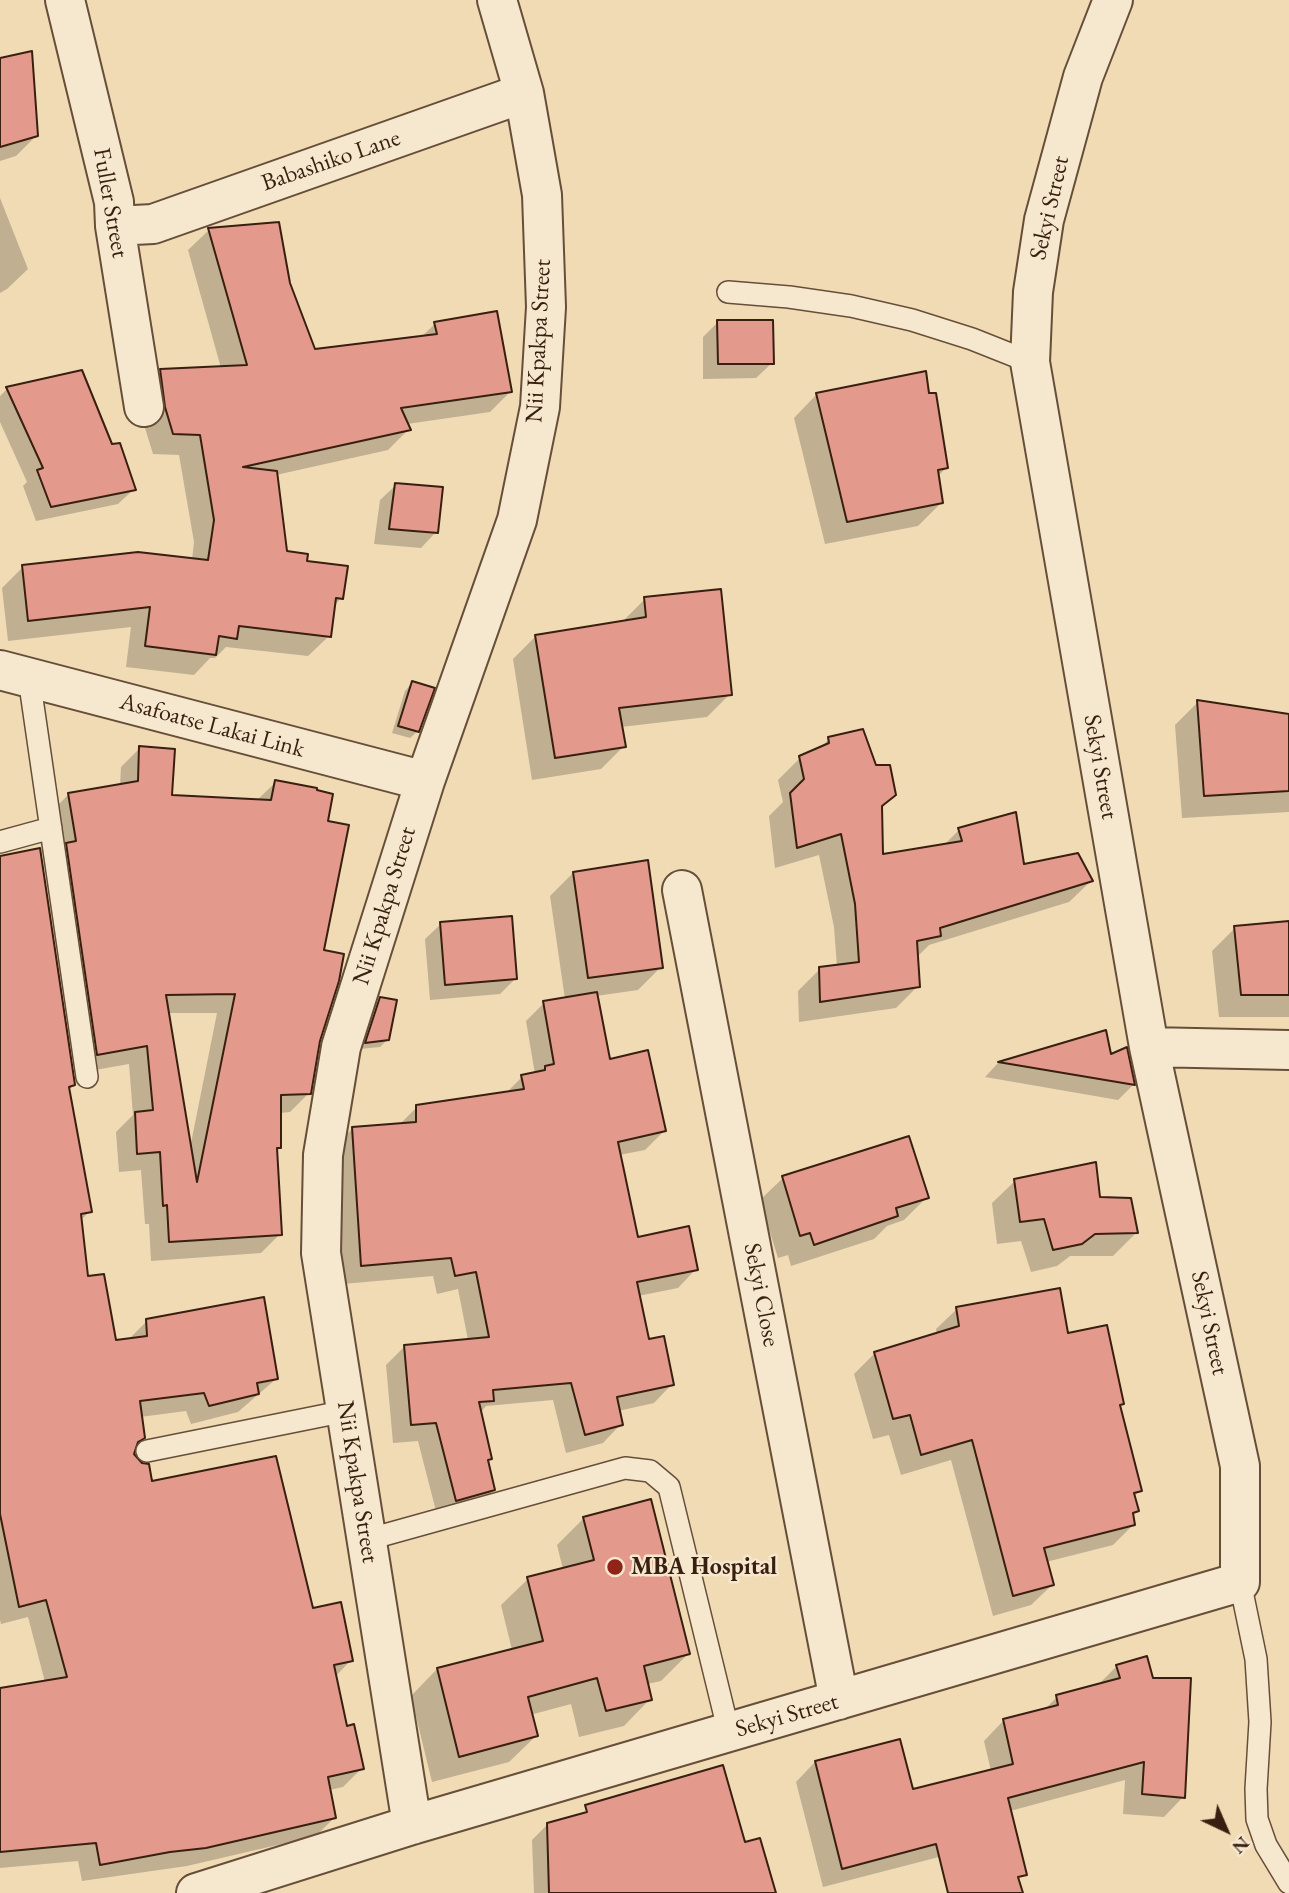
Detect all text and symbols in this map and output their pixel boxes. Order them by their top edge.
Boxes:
street label: Babashiko Lane [258,124,404,198]
street label: Fuller Street [86,146,134,260]
street label: Sekyi Street [1024,153,1076,263]
street label: Nii Kpakpa Street [520,258,558,424]
street label: Asafoatse Lakai Link [116,687,308,765]
street label: Sekyi Street [1077,712,1123,822]
street label: Nii Kpakpa Street [347,823,423,989]
street label: Sekyi Close [737,1241,785,1349]
street label: Sekyi Street [1184,1268,1234,1378]
street label: Nii Kpakpa Street [330,1399,384,1565]
place label: MBA Hospital [631,1553,777,1581]
marker: MBA Hospital [605,1557,625,1577]
street label: Sekyi Street [732,1688,842,1744]
north arrow [1191,1795,1261,1865]
text: N [1227,1831,1255,1860]

